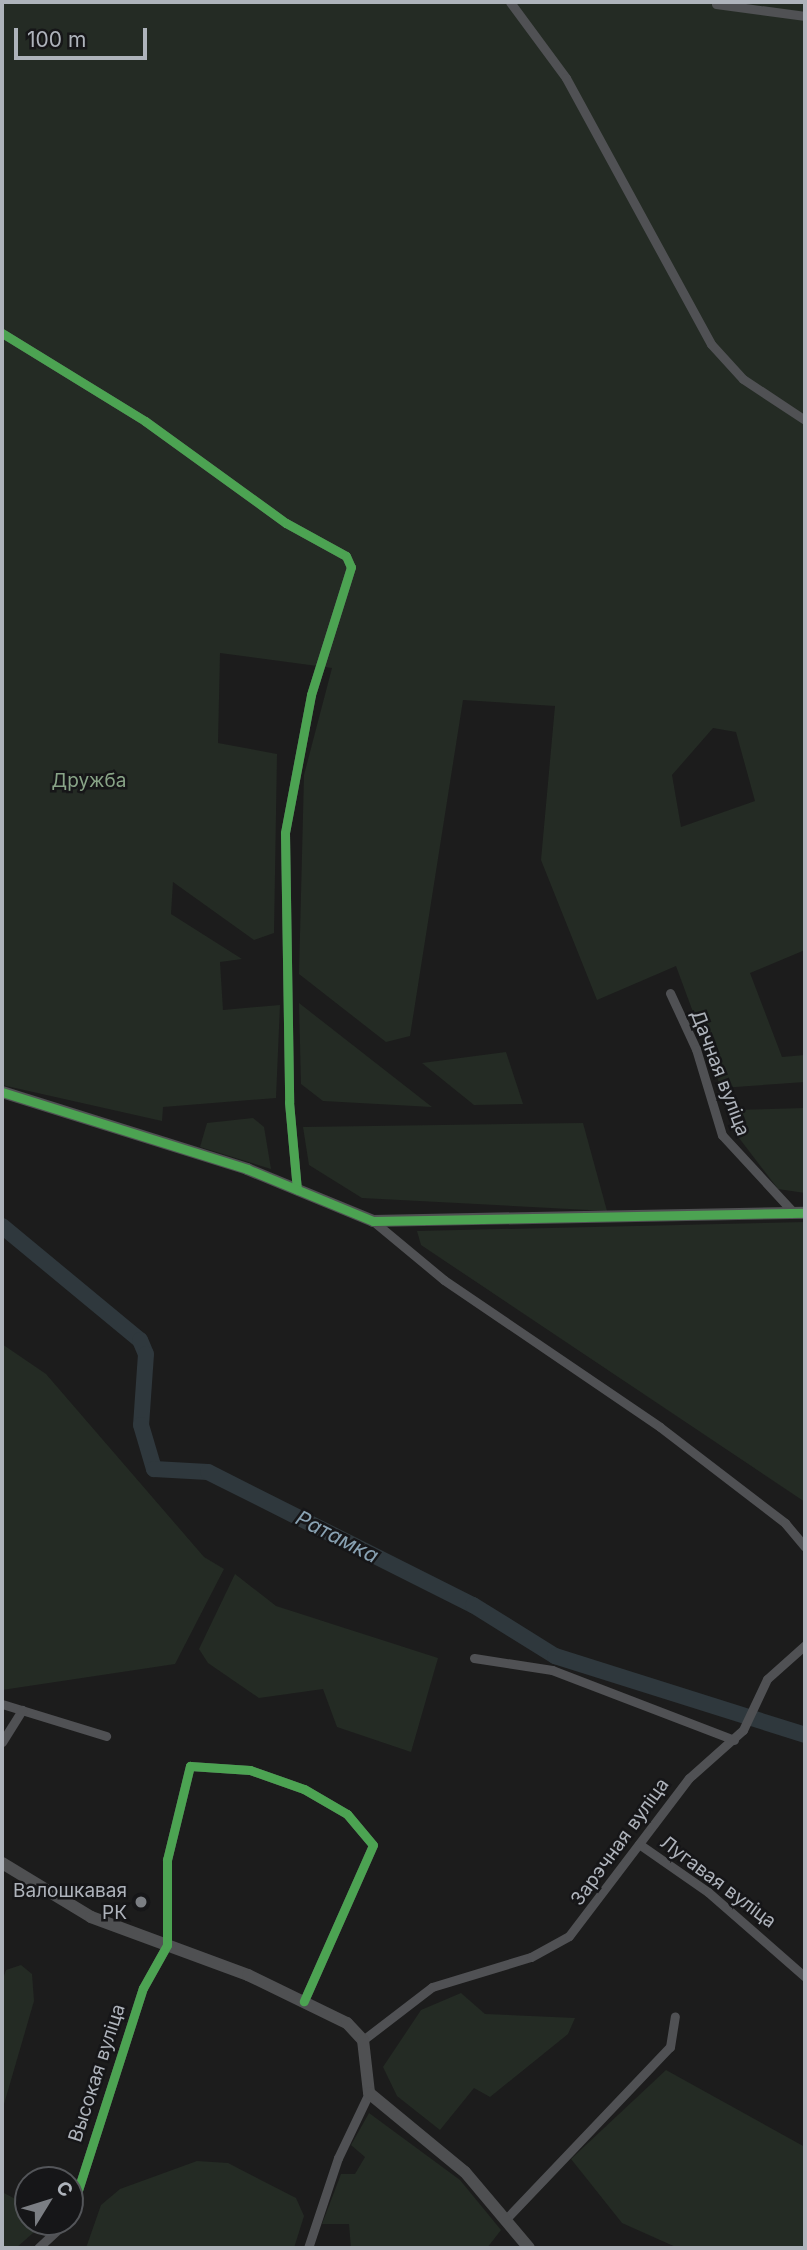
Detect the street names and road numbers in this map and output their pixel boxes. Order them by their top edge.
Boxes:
street label: Дачная вуліца [686,1007,754,1139]
street label: Зарэчная вуліца [566,1774,674,1910]
street label: Лугавая вуліца [656,1831,780,1933]
street label: Высокая вуліца [64,2001,130,2145]

